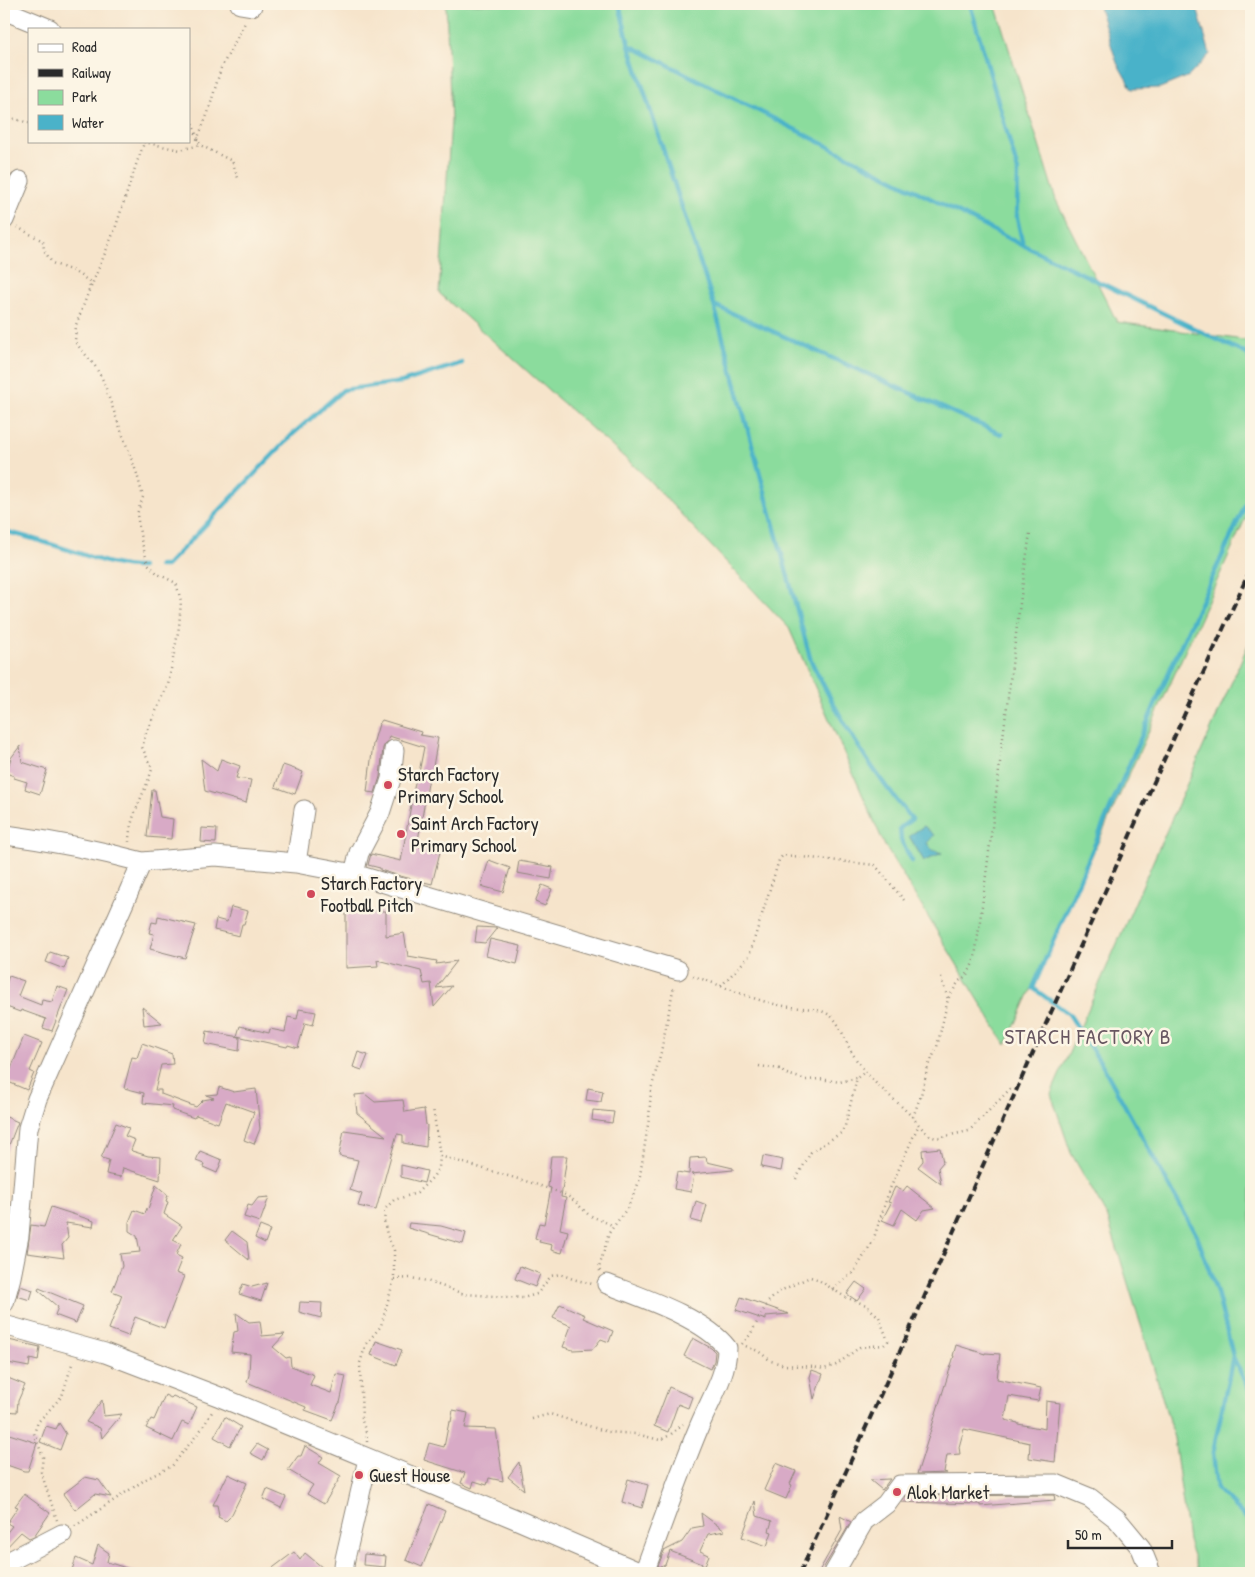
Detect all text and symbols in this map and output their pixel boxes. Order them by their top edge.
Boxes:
legend [28,28,190,142]
text: Road [72,36,97,57]
text: Railway [72,62,111,83]
text: Park [72,86,97,107]
text: Water [72,112,104,133]
place label: Starch Factory Primary School [398,761,504,809]
marker: Starch Factory Primary School [382,779,394,791]
place label: Saint Arch Factory Primary School [411,810,539,858]
marker: Saint Arch Factory Primary School [395,828,407,840]
place label: Starch Factory Football Pitch [320,870,422,918]
marker: Starch Factory Football Pitch [305,888,317,900]
district label: STARCH FACTORY B [1005,1022,1171,1051]
place label: Guest House [369,1462,451,1488]
marker: Guest House [353,1469,365,1481]
place label: Alok Market [907,1479,990,1505]
marker: Alok Market [891,1486,903,1498]
scale bar [1068,1517,1171,1549]
text: 50 m [1075,1524,1102,1545]

